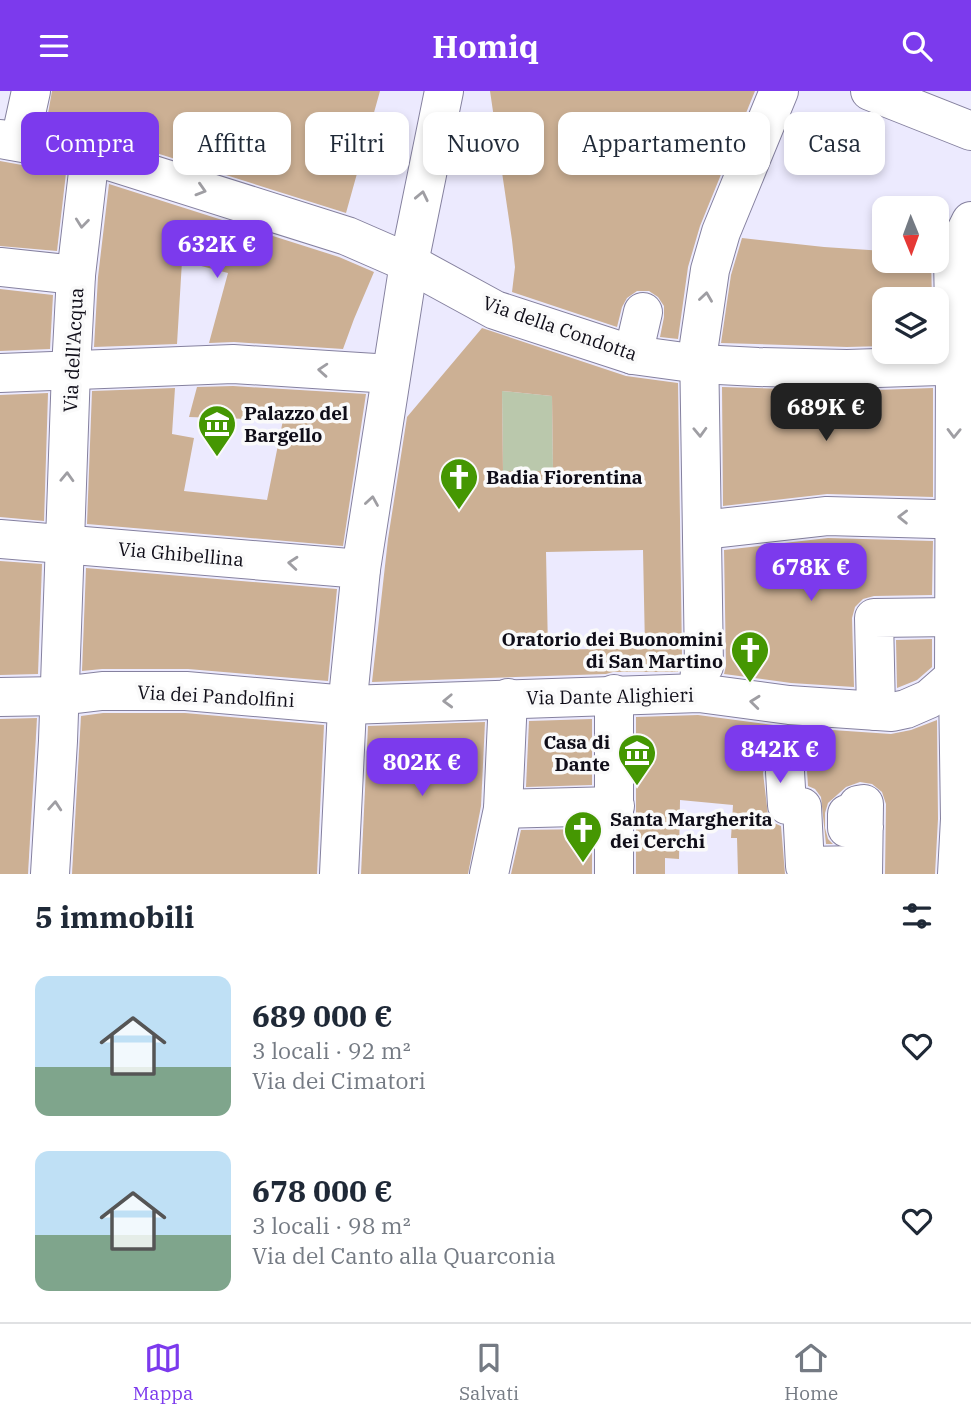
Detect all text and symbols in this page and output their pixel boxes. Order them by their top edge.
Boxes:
text: Homiq [432,25,539,67]
icon: menu [35,27,73,65]
icon: search [898,27,936,65]
chip: Compra [21,112,159,175]
chip: Affitta [173,112,291,175]
chip: Filtri [305,112,409,175]
chip: Nuovo [423,112,544,175]
chip: Appartamento [558,112,770,175]
chip: Casa [784,112,885,175]
one-way arrow [195,182,207,196]
one-way arrow [414,190,429,202]
north arrow [872,196,948,273]
map controls [872,196,949,364]
one-way arrow [75,217,90,228]
pin: 632K € [160,221,274,280]
text: 632K € [178,228,256,258]
street label: Via dell'Acqua [58,287,88,413]
button: layers [872,287,949,364]
street label: Via della Condotta [480,290,640,366]
one-way arrow [698,291,713,302]
one-way arrow [317,363,328,378]
pin: 689K € [769,383,883,443]
text: 689K € [787,391,865,421]
place label: Palazzo del Bargello [244,401,348,447]
museum icon: Palazzo del Bargello [196,403,238,458]
one-way arrow [692,427,707,438]
one-way arrow [947,428,962,439]
church icon: Badia Fiorentina [438,456,480,511]
place label: Badia Fiorentina [486,465,643,489]
one-way arrow [60,471,75,482]
one-way arrow [364,495,379,507]
one-way arrow [897,510,908,525]
street label: Via Ghibellina [117,537,245,571]
pin: 678K € [754,543,868,603]
text: 678K € [772,551,850,581]
one-way arrow [287,556,298,571]
place label: Oratorio dei Buonomini di San Martino [502,627,723,673]
church icon: Oratorio dei Buonomini di San Martino [729,629,771,684]
street label: Via dei Pandolfini [137,680,295,712]
street label: Via Dante Alighieri [526,683,694,709]
one-way arrow [442,693,453,708]
one-way arrow [749,694,761,709]
pin: 842K € [723,725,837,785]
place label: Casa di Dante [543,730,610,776]
museum icon: Casa di Dante [616,732,658,787]
text: 842K € [741,733,819,763]
pin: 802K € [365,739,479,798]
text: 802K € [383,746,461,776]
one-way arrow [47,800,62,811]
place label: Santa Margherita dei Cerchi [610,807,773,853]
church icon: Santa Margherita dei Cerchi [562,809,604,864]
text: 5 immobili [35,897,194,936]
icon: filters [898,897,936,935]
text: 689 000 € [252,996,393,1035]
icon: home [91,1004,175,1088]
icon: heart [898,1027,936,1065]
text: 3 locali · 92 m² [252,1035,411,1065]
text: Via dei Cimatori [252,1065,426,1095]
text: 678 000 € [252,1171,393,1210]
icon: home [91,1179,175,1263]
icon: heart [898,1202,936,1240]
text: 3 locali · 98 m² [252,1210,411,1240]
text: Via del Canto alla Quarconia [252,1240,556,1270]
tab: Mappa [133,1339,194,1405]
tab: Salvati [459,1339,519,1405]
tab: Home [784,1339,838,1405]

